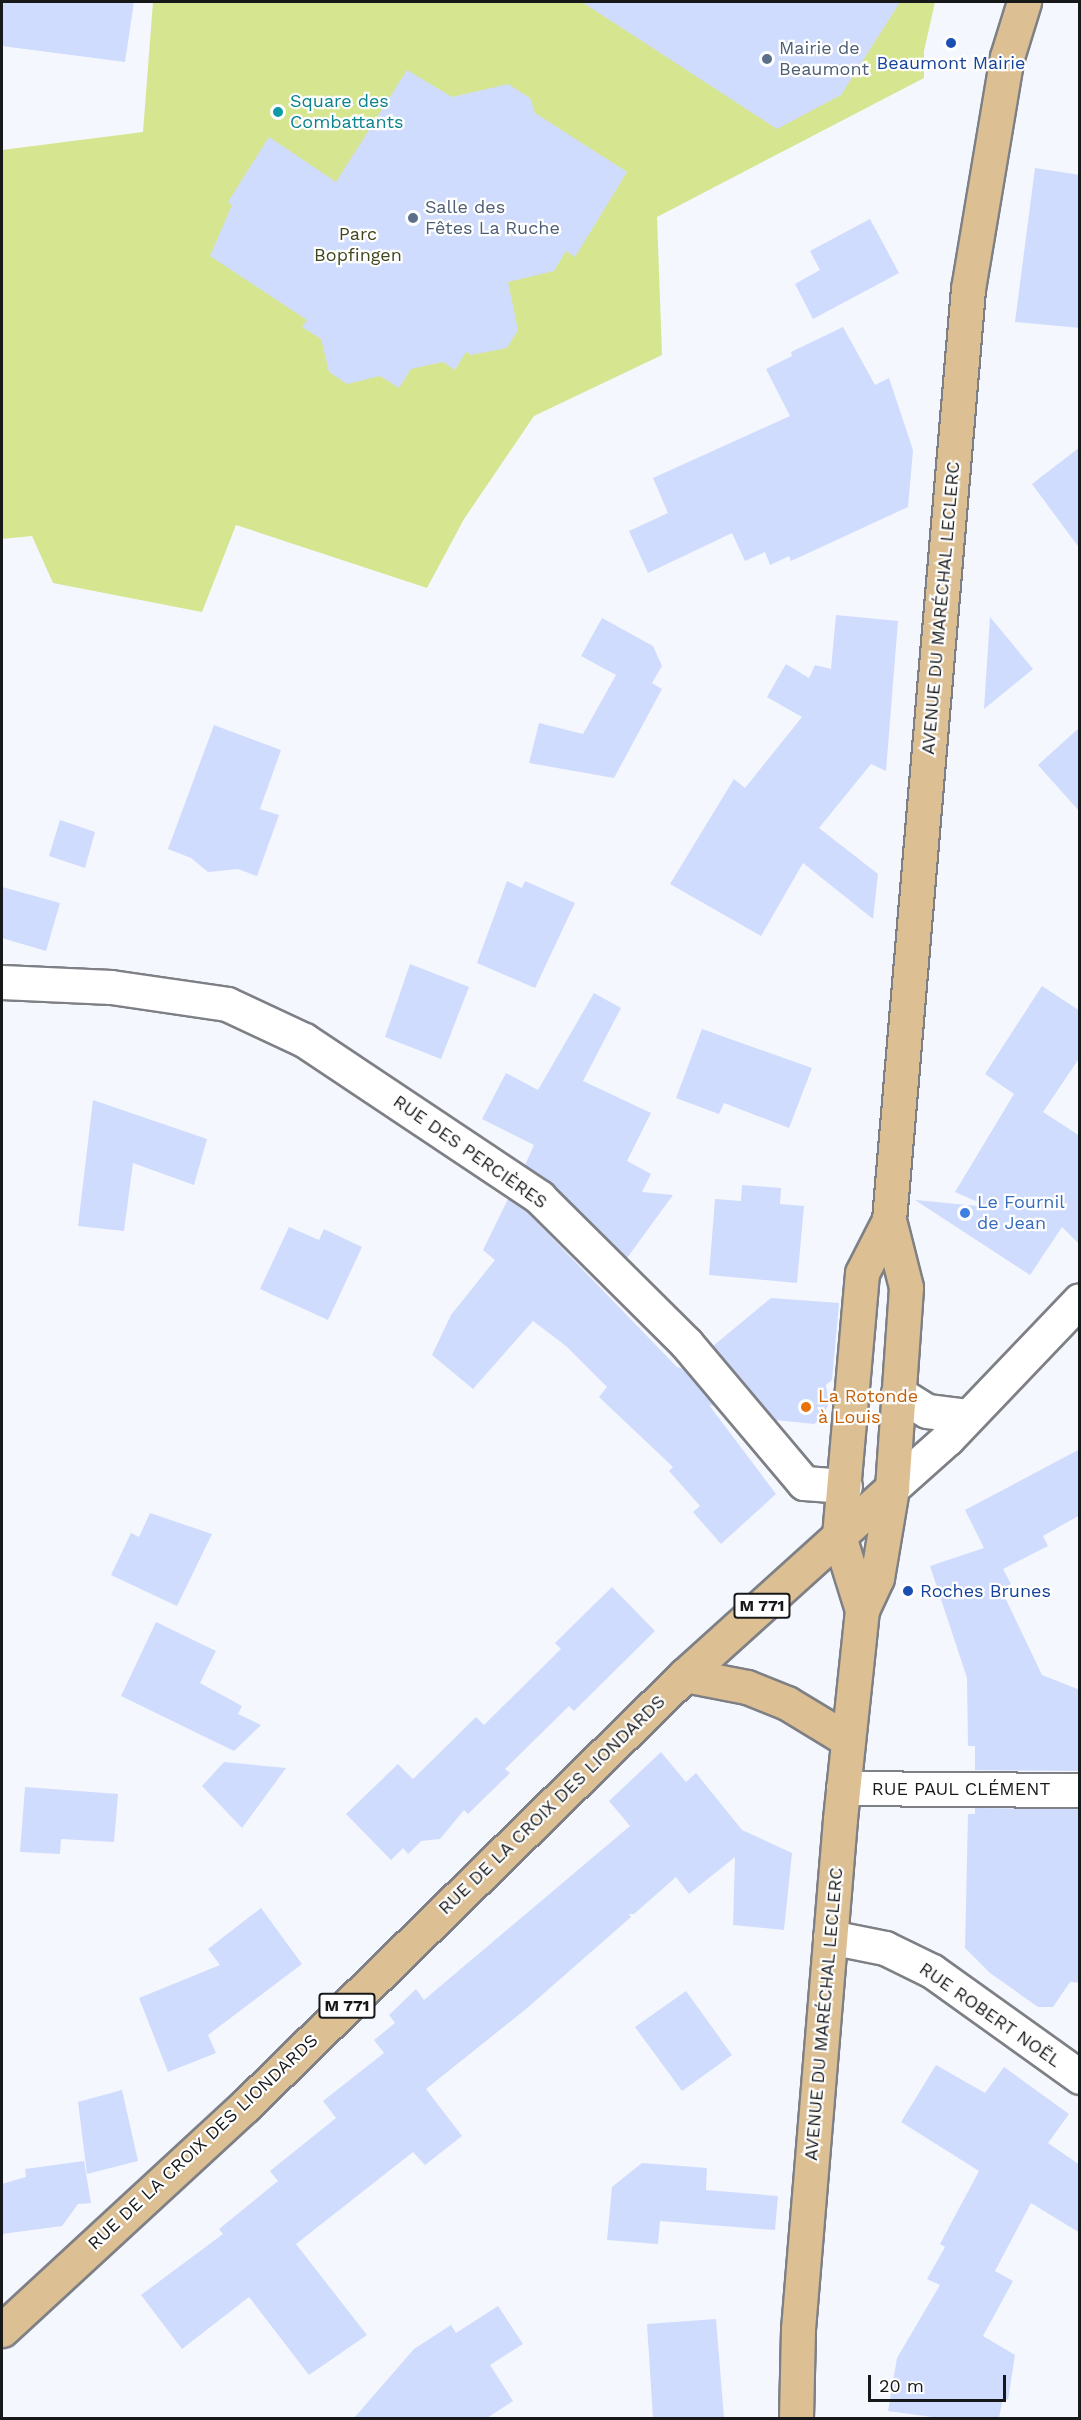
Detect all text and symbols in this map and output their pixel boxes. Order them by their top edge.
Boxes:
marker: Beaumont Mairie [944,36,958,50]
place label: Mairie de Beaumont [779,38,869,80]
marker: Mairie de Beaumont [760,52,774,66]
place label: Beaumont Mairie [877,52,1025,74]
place label: Square des Combattants [290,91,404,134]
marker: Square des Combattants [271,105,285,119]
place label: Salle des Fêtes La Ruche [425,197,560,240]
marker: Salle des Fêtes La Ruche [406,211,420,225]
park label: Parc Bopfingen [314,224,402,266]
street label: AVENUE DU MARÉCHAL LECLERC [917,460,965,756]
street label: RUE DES PERCIÈRES [389,1091,551,1213]
place label: Le Fournil de Jean [977,1192,1065,1234]
marker: Le Fournil de Jean [958,1206,972,1220]
place label: La Rotonde à Louis [818,1386,919,1428]
marker: La Rotonde à Louis [799,1400,813,1414]
place label: Roches Brunes [920,1580,1051,1602]
marker: Roches Brunes [901,1584,915,1598]
road number: M 771 [732,1593,792,1619]
street label: RUE DE LA CROIX DES LIONDARDS [434,1690,670,1920]
street label: RUE PAUL CLÉMENT [871,1778,1051,1800]
street label: AVENUE DU MARÉCHAL LECLERC [800,1866,848,2162]
street label: RUE ROBERT NOËL [915,1958,1065,2072]
road number: M 771 [317,1993,377,2019]
street label: RUE DE LA CROIX DES LIONDARDS [83,2029,323,2255]
scale bar [871,2363,1009,2401]
text: 20 m [879,2375,924,2396]

